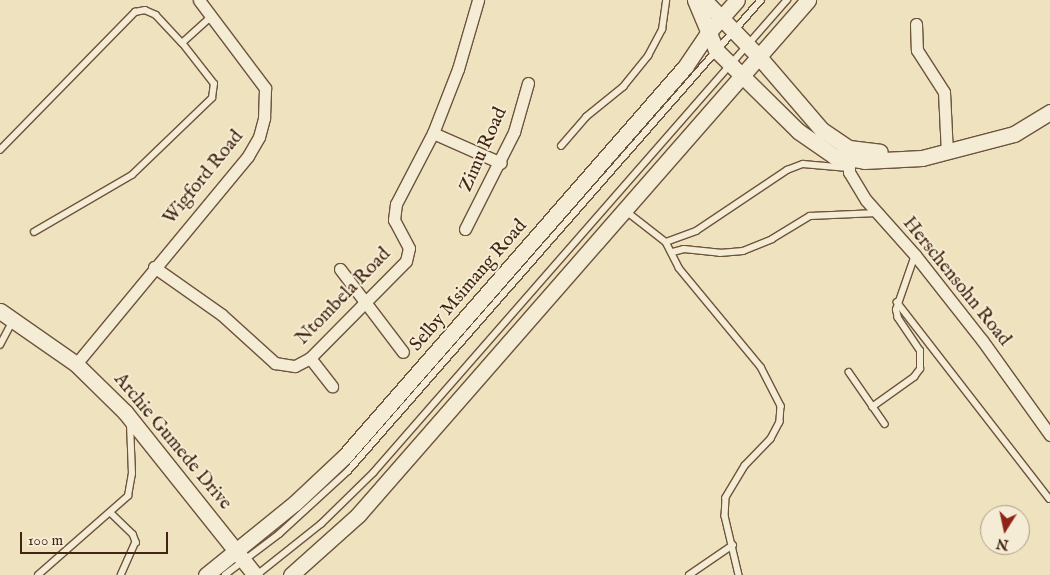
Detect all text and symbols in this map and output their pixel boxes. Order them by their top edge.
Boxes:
street label: Zimu Road [455,104,513,196]
street label: Wigford Road [159,126,249,230]
street label: Herschensohn Road [897,213,1015,351]
street label: Selby Msimang Road [406,215,532,357]
street label: Ntombela Road [292,244,396,350]
street label: Archie Gumede Drive [108,369,236,515]
north arrow [980,505,1030,555]
scale bar [22,522,170,554]
text: 100 m [28,531,63,550]
text: N [995,534,1010,554]

